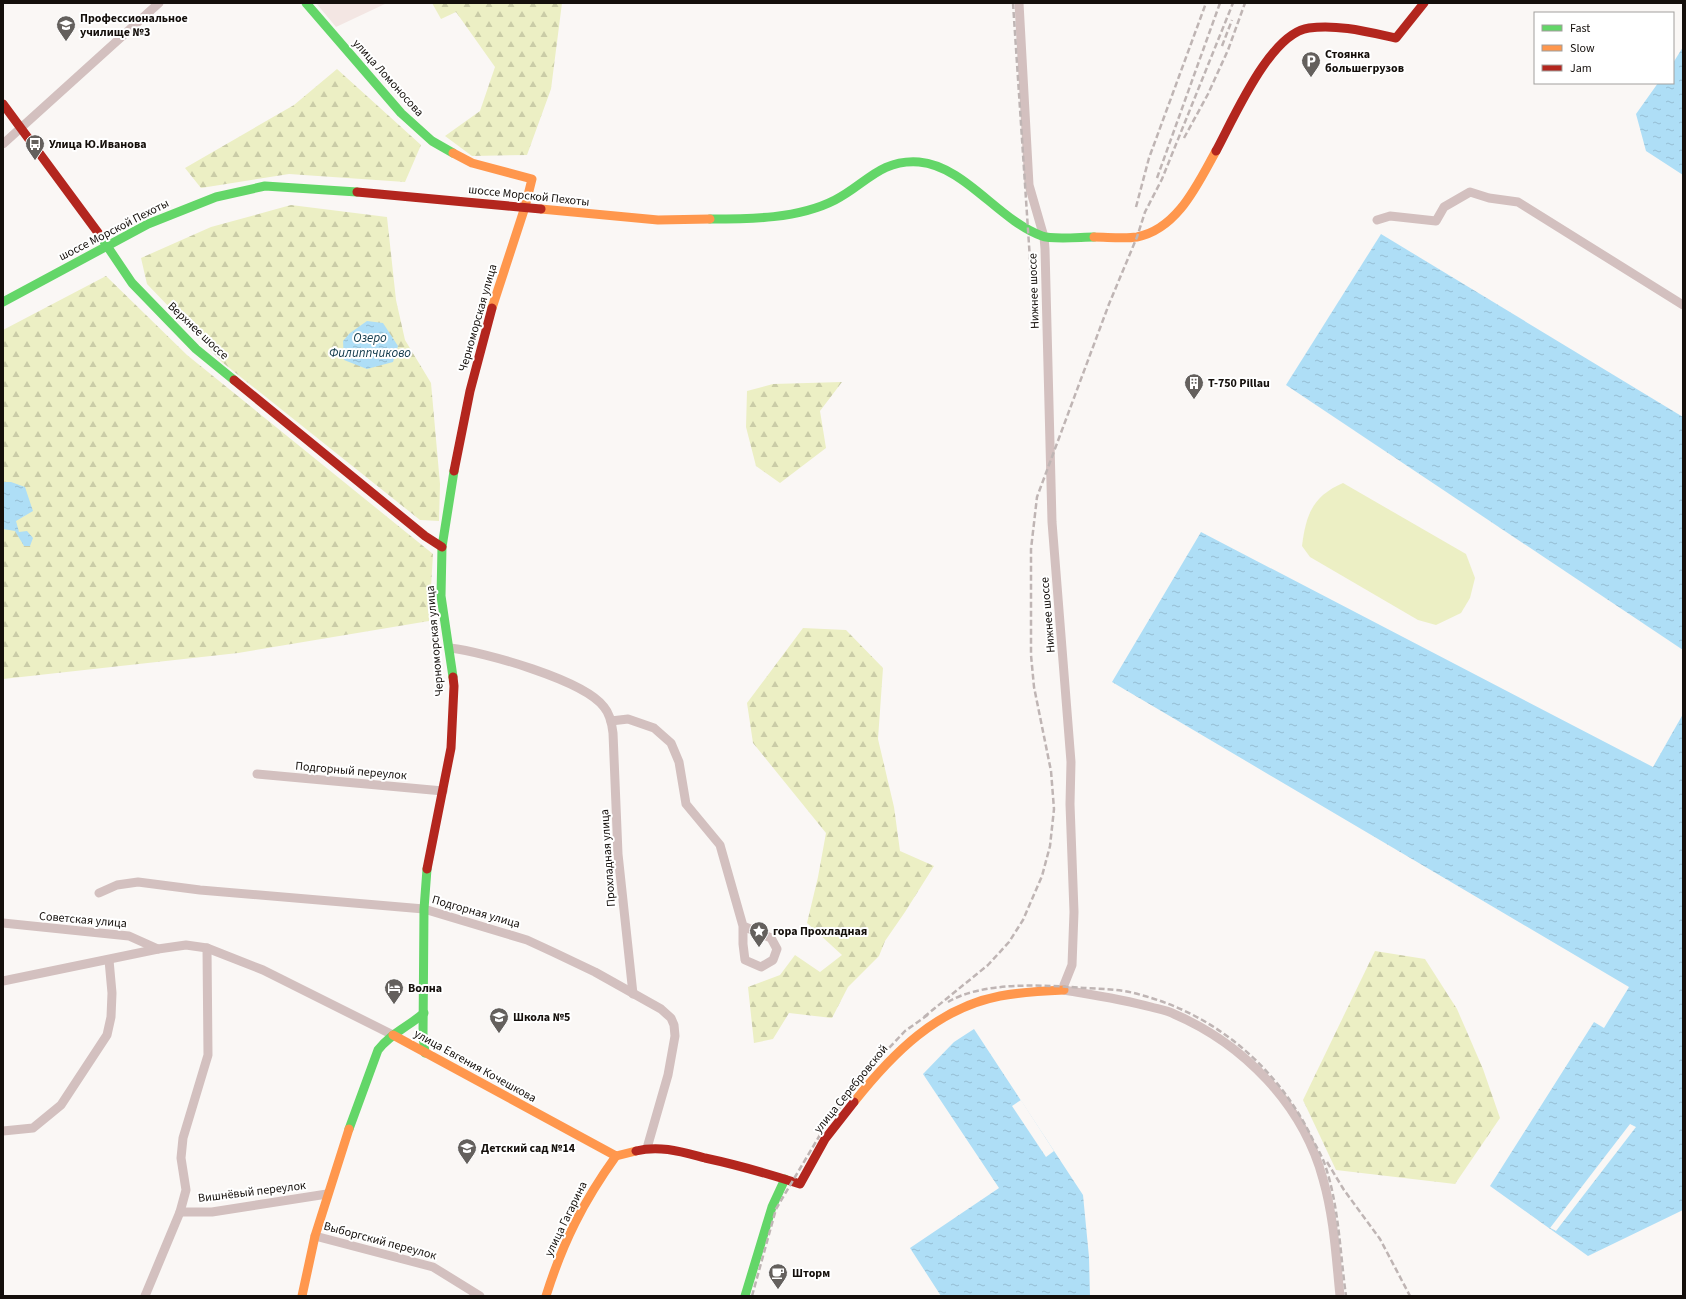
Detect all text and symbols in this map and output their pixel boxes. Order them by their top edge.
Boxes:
place label: Профессиональное училище №3 [80,10,188,41]
legend [1534,12,1674,84]
school or university icon: Профессиональное училище №3 [55,14,77,42]
text: Fast [1570,20,1590,37]
street label: улица Ломоносова [349,35,427,121]
text: Slow [1570,40,1595,57]
place label: Стоянка большегрузов [1325,46,1404,77]
parking icon: Стоянка большегрузов [1300,50,1322,78]
text: Jam [1570,60,1592,77]
bus stop icon: Улица Ю.Иванова [24,133,46,161]
place label: Улица Ю.Иванова [49,136,147,153]
street label: шоссе Морской Пехоты [468,181,590,211]
street label: шоссе Морской Пехоты [56,195,172,265]
street label: Нижнее шоссе [1024,253,1044,329]
street label: Черноморская улица [455,262,501,374]
street label: Верхнее шоссе [164,298,232,364]
water label: Озеро Филиппчиково [329,329,411,362]
building icon: T-750 Pillau [1183,372,1205,400]
place label: T-750 Pillau [1208,375,1270,392]
street label: Нижнее шоссе [1036,576,1060,653]
street label: Черноморская улица [422,585,448,697]
street label: Подгорный переулок [295,758,407,784]
street label: Прохладная улица [596,809,620,907]
street label: Подгорная улица [430,891,522,933]
street label: Советская улица [38,908,128,932]
place icon: гора Прохладная [748,920,770,948]
place label: гора Прохладная [773,923,867,940]
hotel icon: Волна [383,977,405,1005]
place label: Волна [408,980,442,997]
school or university icon: Школа №5 [488,1006,510,1034]
place label: Школа №5 [513,1009,570,1026]
street label: улица Евгения Кочешкова [411,1025,539,1107]
street label: улица Серебровской [810,1041,892,1137]
school or university icon: Детский сад №14 [456,1137,478,1165]
place label: Детский сад №14 [481,1140,576,1157]
street label: Вишнёвый переулок [197,1177,307,1207]
street label: улица Гагарина [540,1179,592,1259]
street label: Выборгский переулок [322,1218,438,1264]
cafe icon: Шторм [767,1262,789,1290]
place label: Шторм [792,1265,830,1282]

